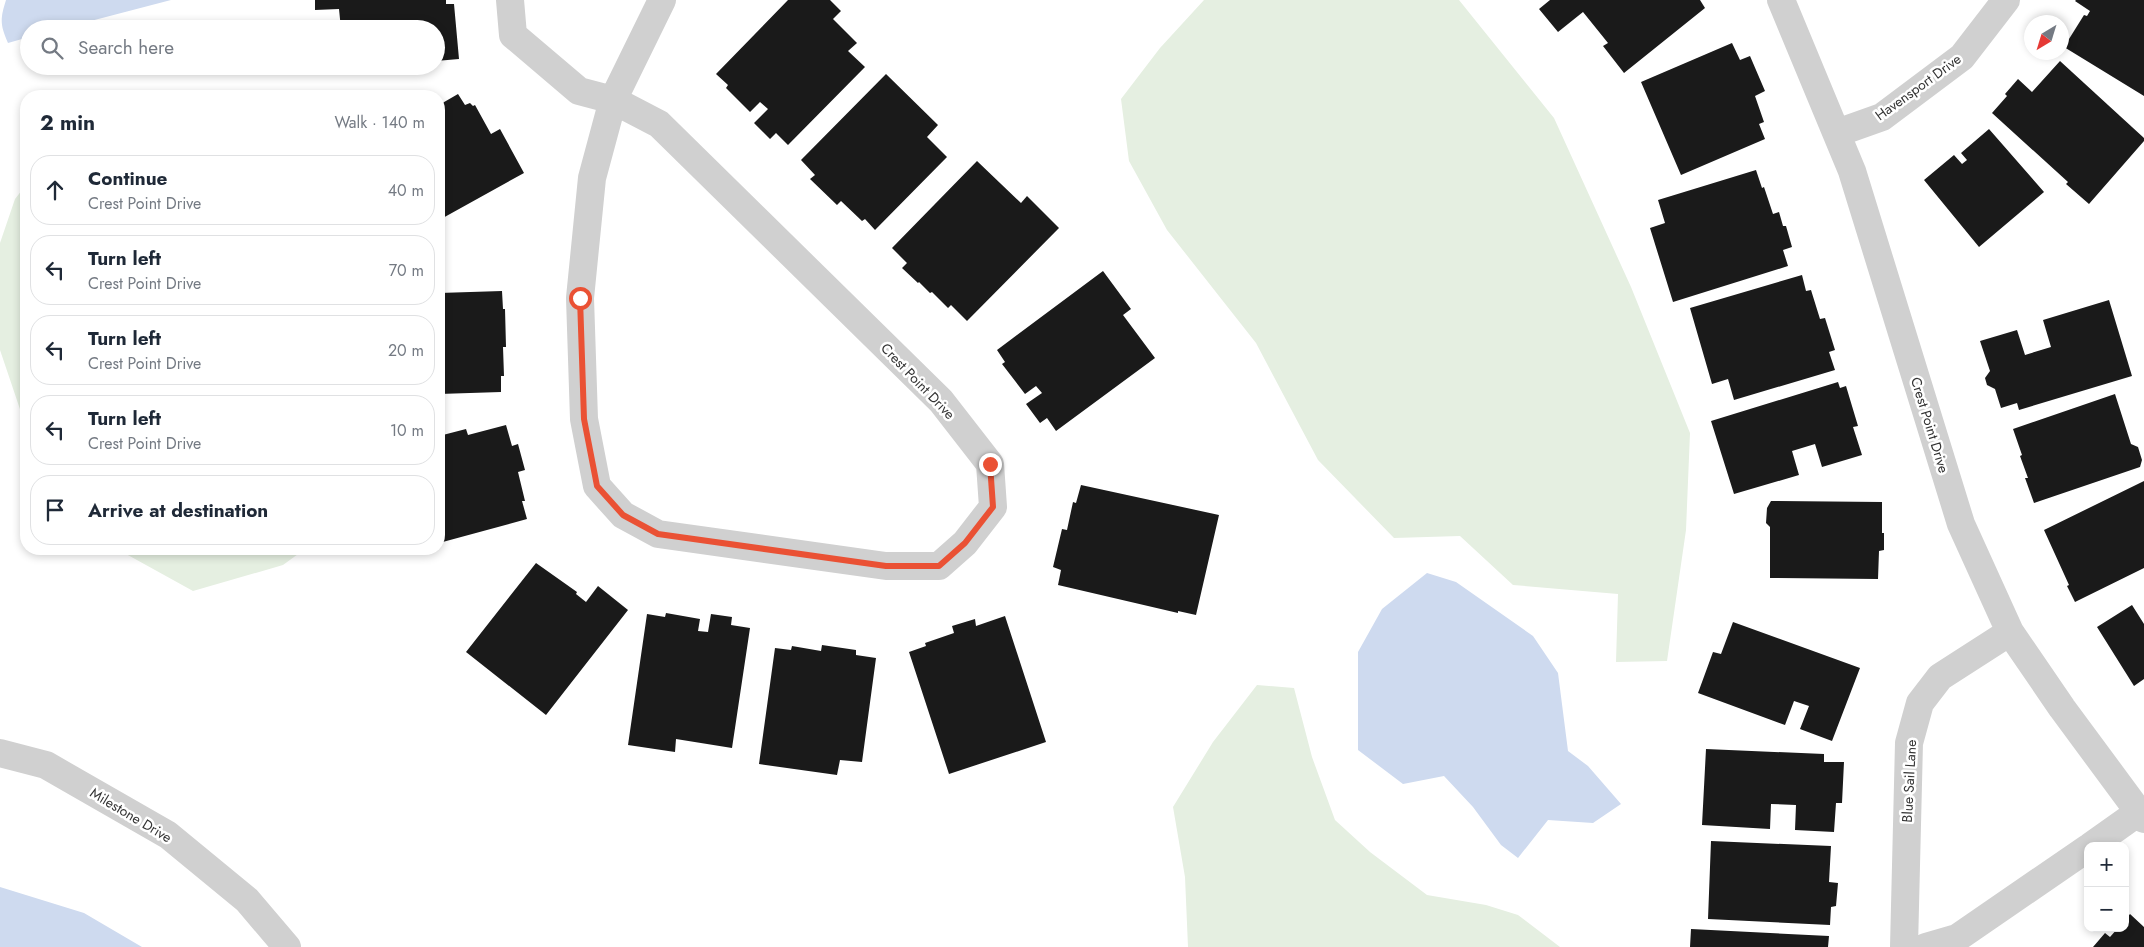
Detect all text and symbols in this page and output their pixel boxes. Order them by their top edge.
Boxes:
north arrow [2024,15,2069,60]
search box [20,20,445,75]
icon: search [38,34,66,62]
text: Search here [78,34,174,61]
street label: Havensport Drive [1871,49,1965,125]
text: 2 min [40,108,95,138]
text: Walk · 140 m [335,111,425,134]
text: Continue [88,165,167,192]
icon: ahead [41,176,69,204]
text: 40 m [388,179,424,202]
text: Crest Point Drive [88,192,201,215]
text: Turn left [88,245,161,272]
icon: left [41,256,69,284]
text: 70 m [389,259,424,282]
text: Crest Point Drive [88,272,201,295]
route start [569,287,592,310]
text: Turn left [88,325,161,352]
icon: left [41,336,69,364]
street label: Crest Point Drive [876,338,960,424]
text: 20 m [388,339,424,362]
text: Crest Point Drive [88,352,201,375]
street label: Crest Point Drive [1906,375,1954,475]
text: Turn left [88,405,161,432]
icon: left [41,416,69,444]
text: 10 m [390,419,424,442]
text: Crest Point Drive [88,432,201,455]
route end [979,453,1002,476]
icon: arrive [41,496,69,524]
text: Arrive at destination [88,497,268,524]
street label: Blue Sail Lane [1897,739,1921,823]
street label: Milestone Drive [86,783,176,847]
map controls [2084,842,2129,932]
button: + [2084,842,2129,887]
button: − [2084,887,2129,932]

